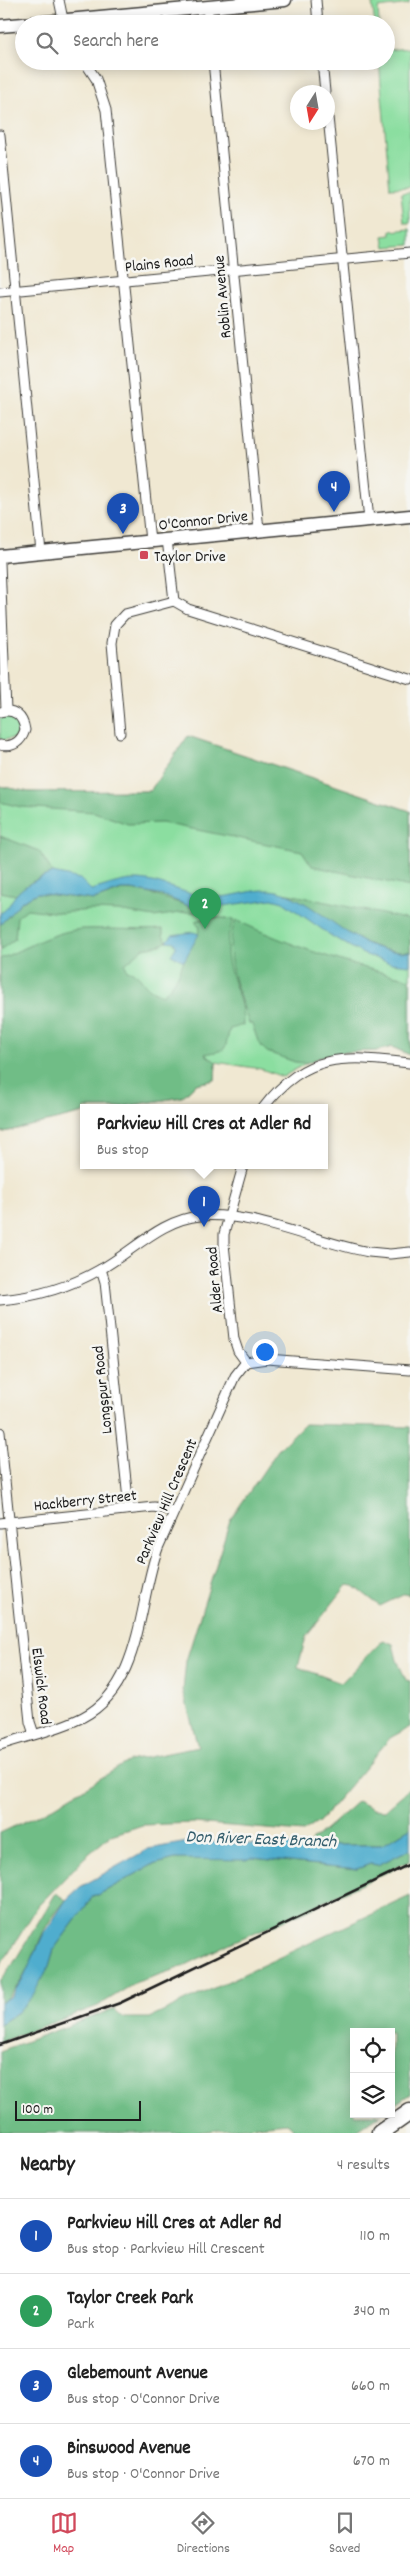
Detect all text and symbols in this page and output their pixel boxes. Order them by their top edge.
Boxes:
search box [15,15,395,70]
icon: search [33,29,61,57]
text: Search here [73,29,159,56]
north arrow [290,85,335,130]
street label: Plains Road [124,249,195,280]
street label: Roblin Avenue [208,254,239,339]
pin: 4 [318,471,350,512]
pin: 3 [107,493,139,534]
street label: O'Connor Drive [157,505,249,538]
place label: Taylor Drive [154,546,226,569]
marker: Taylor Drive [138,549,150,561]
pin: 2 [189,888,221,929]
popup [80,1104,328,1169]
text: Parkview Hill Cres at Adler Rd [97,1112,311,1139]
text: Bus stop [97,1139,149,1162]
pin: 1 [188,1186,220,1227]
street label: Alder Road [201,1246,230,1314]
your location [252,1339,278,1365]
street label: Longspur Road [87,1344,120,1435]
street label: Parkview Hill Crescent [130,1435,204,1568]
street label: Hackberry Street [33,1485,138,1518]
street label: Elswick Road [24,1646,57,1726]
water label: Don River East Branch [185,1825,337,1856]
map controls [350,2028,395,2118]
button: locate [350,2028,395,2073]
button: layers [350,2073,395,2118]
scale bar [15,2098,141,2121]
text: 100 m [22,2100,53,2120]
text: Nearby [20,2151,75,2181]
text: 4 results [337,2154,390,2177]
text: Parkview Hill Cres at Adler Rd [67,2211,281,2238]
text: 1 [34,2225,38,2248]
text: 110 m [360,2225,390,2248]
text: Bus stop · Parkview Hill Crescent [67,2238,265,2261]
text: Taylor Creek Park [67,2286,193,2313]
text: 2 [33,2300,40,2323]
text: 340 m [353,2300,390,2323]
text: Park [67,2313,94,2336]
text: Glebemount Avenue [67,2361,208,2388]
text: 3 [32,2375,40,2398]
text: 660 m [351,2375,390,2398]
text: Bus stop · O'Connor Drive [67,2388,220,2411]
text: Binswood Avenue [67,2436,191,2463]
text: 4 [33,2450,39,2473]
text: 670 m [353,2450,390,2473]
text: Bus stop · O'Connor Drive [67,2463,220,2486]
tab: Map [50,2509,78,2559]
tab: Directions [177,2509,230,2559]
tab: Saved [329,2509,360,2559]

